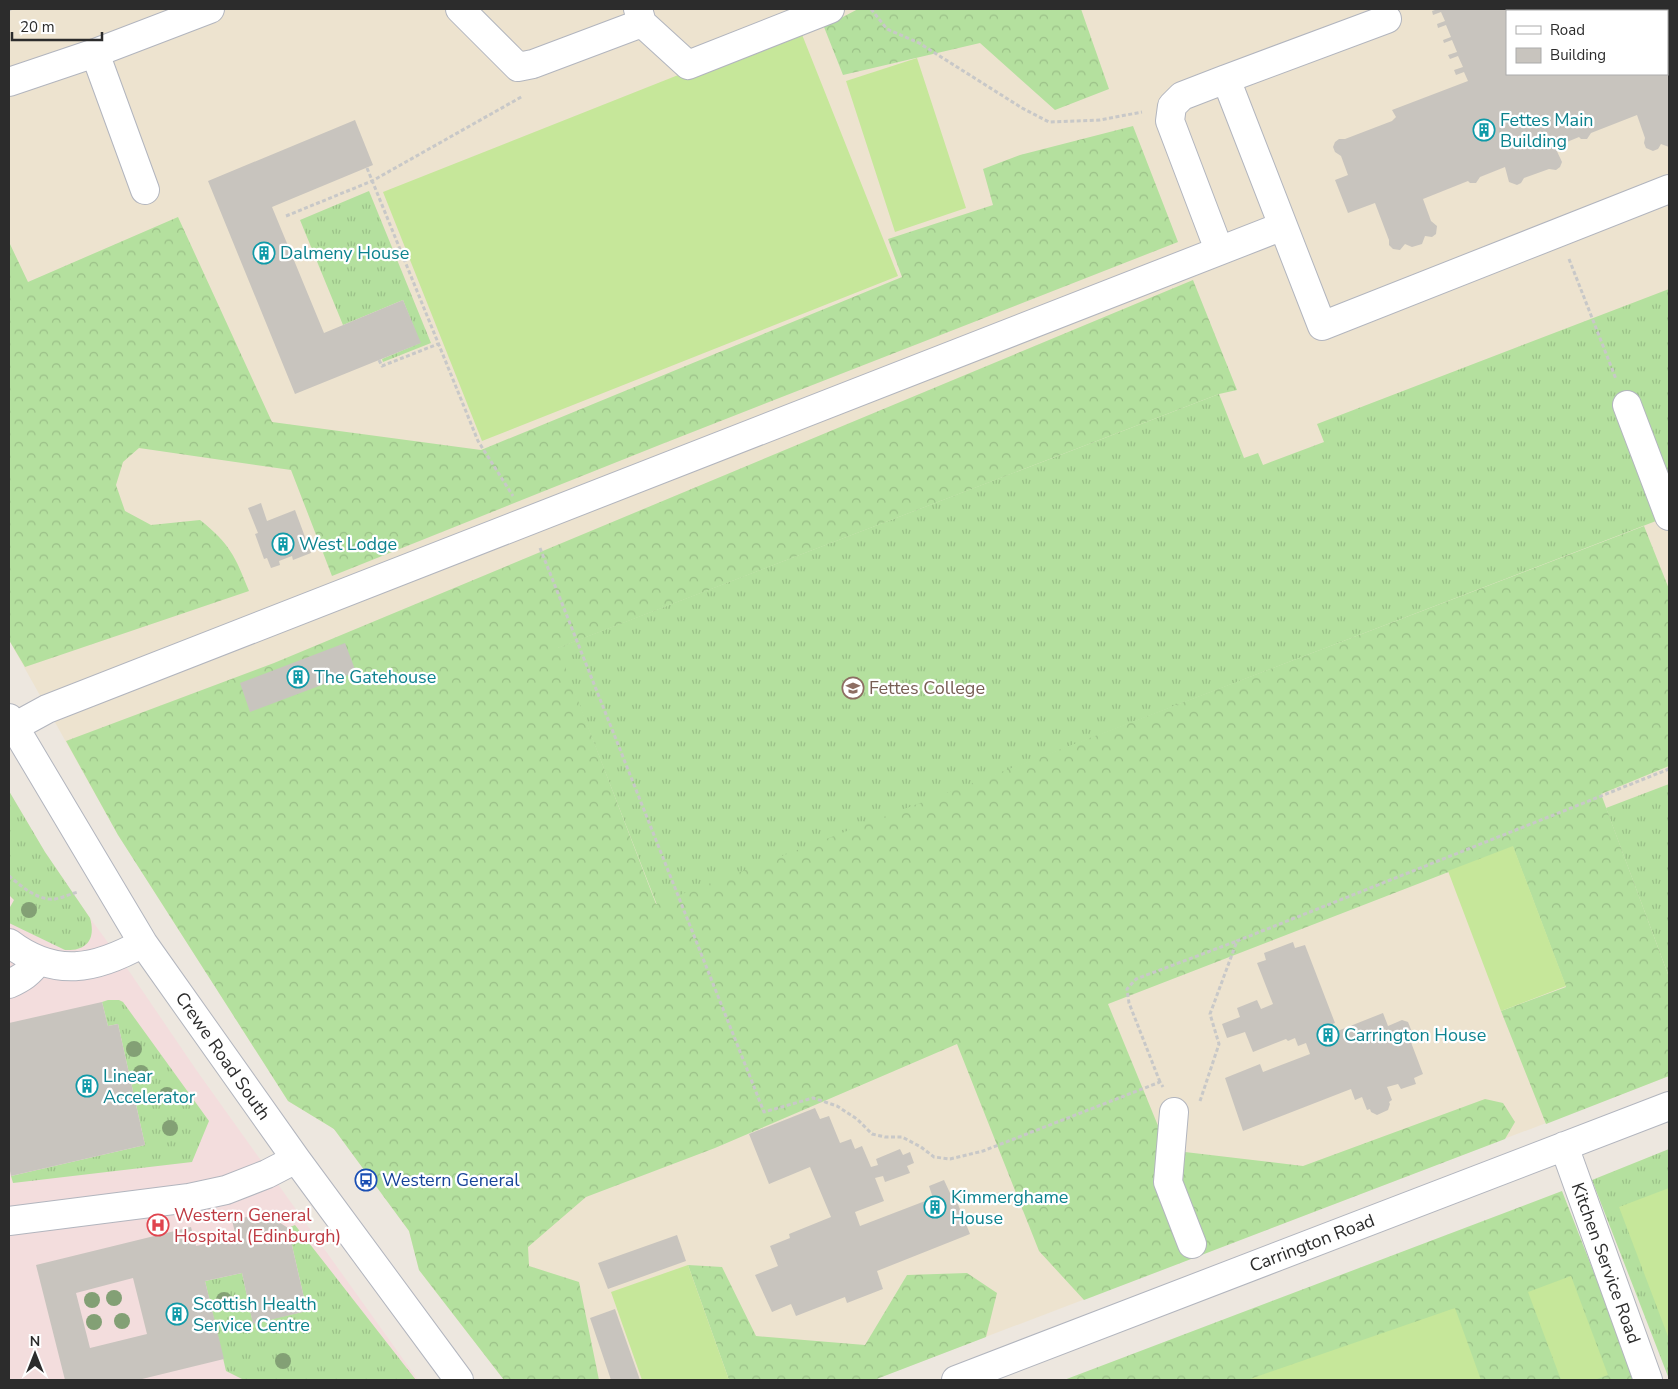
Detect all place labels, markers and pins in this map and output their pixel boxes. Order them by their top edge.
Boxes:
place label: Fettes Main Building [1500,108,1594,153]
building icon: Fettes Main Building [1472,118,1496,142]
building icon: Dalmeny House [252,241,276,265]
place label: Dalmeny House [280,241,409,265]
building icon: West Lodge [271,532,295,556]
place label: West Lodge [299,532,397,556]
building icon: The Gatehouse [286,665,310,689]
place label: The Gatehouse [314,665,436,689]
school or university icon: Fettes College [841,676,865,700]
place label: Fettes College [869,676,985,700]
building icon: Carrington House [1316,1023,1340,1047]
place label: Carrington House [1344,1023,1486,1047]
place label: Linear Accelerator [103,1064,196,1109]
building icon: Linear Accelerator [75,1074,99,1098]
bus stop icon: Western General [354,1168,378,1192]
place label: Western General [382,1168,520,1192]
place label: Kimmerghame House [951,1185,1068,1230]
building icon: Kimmerghame House [923,1195,947,1219]
place label: Western General Hospital (Edinburgh) [174,1203,341,1248]
hospital icon: Western General Hospital (Edinburgh) [146,1213,170,1237]
place label: Scottish Health Service Centre [193,1292,317,1337]
building icon: Scottish Health Service Centre [165,1302,189,1326]

